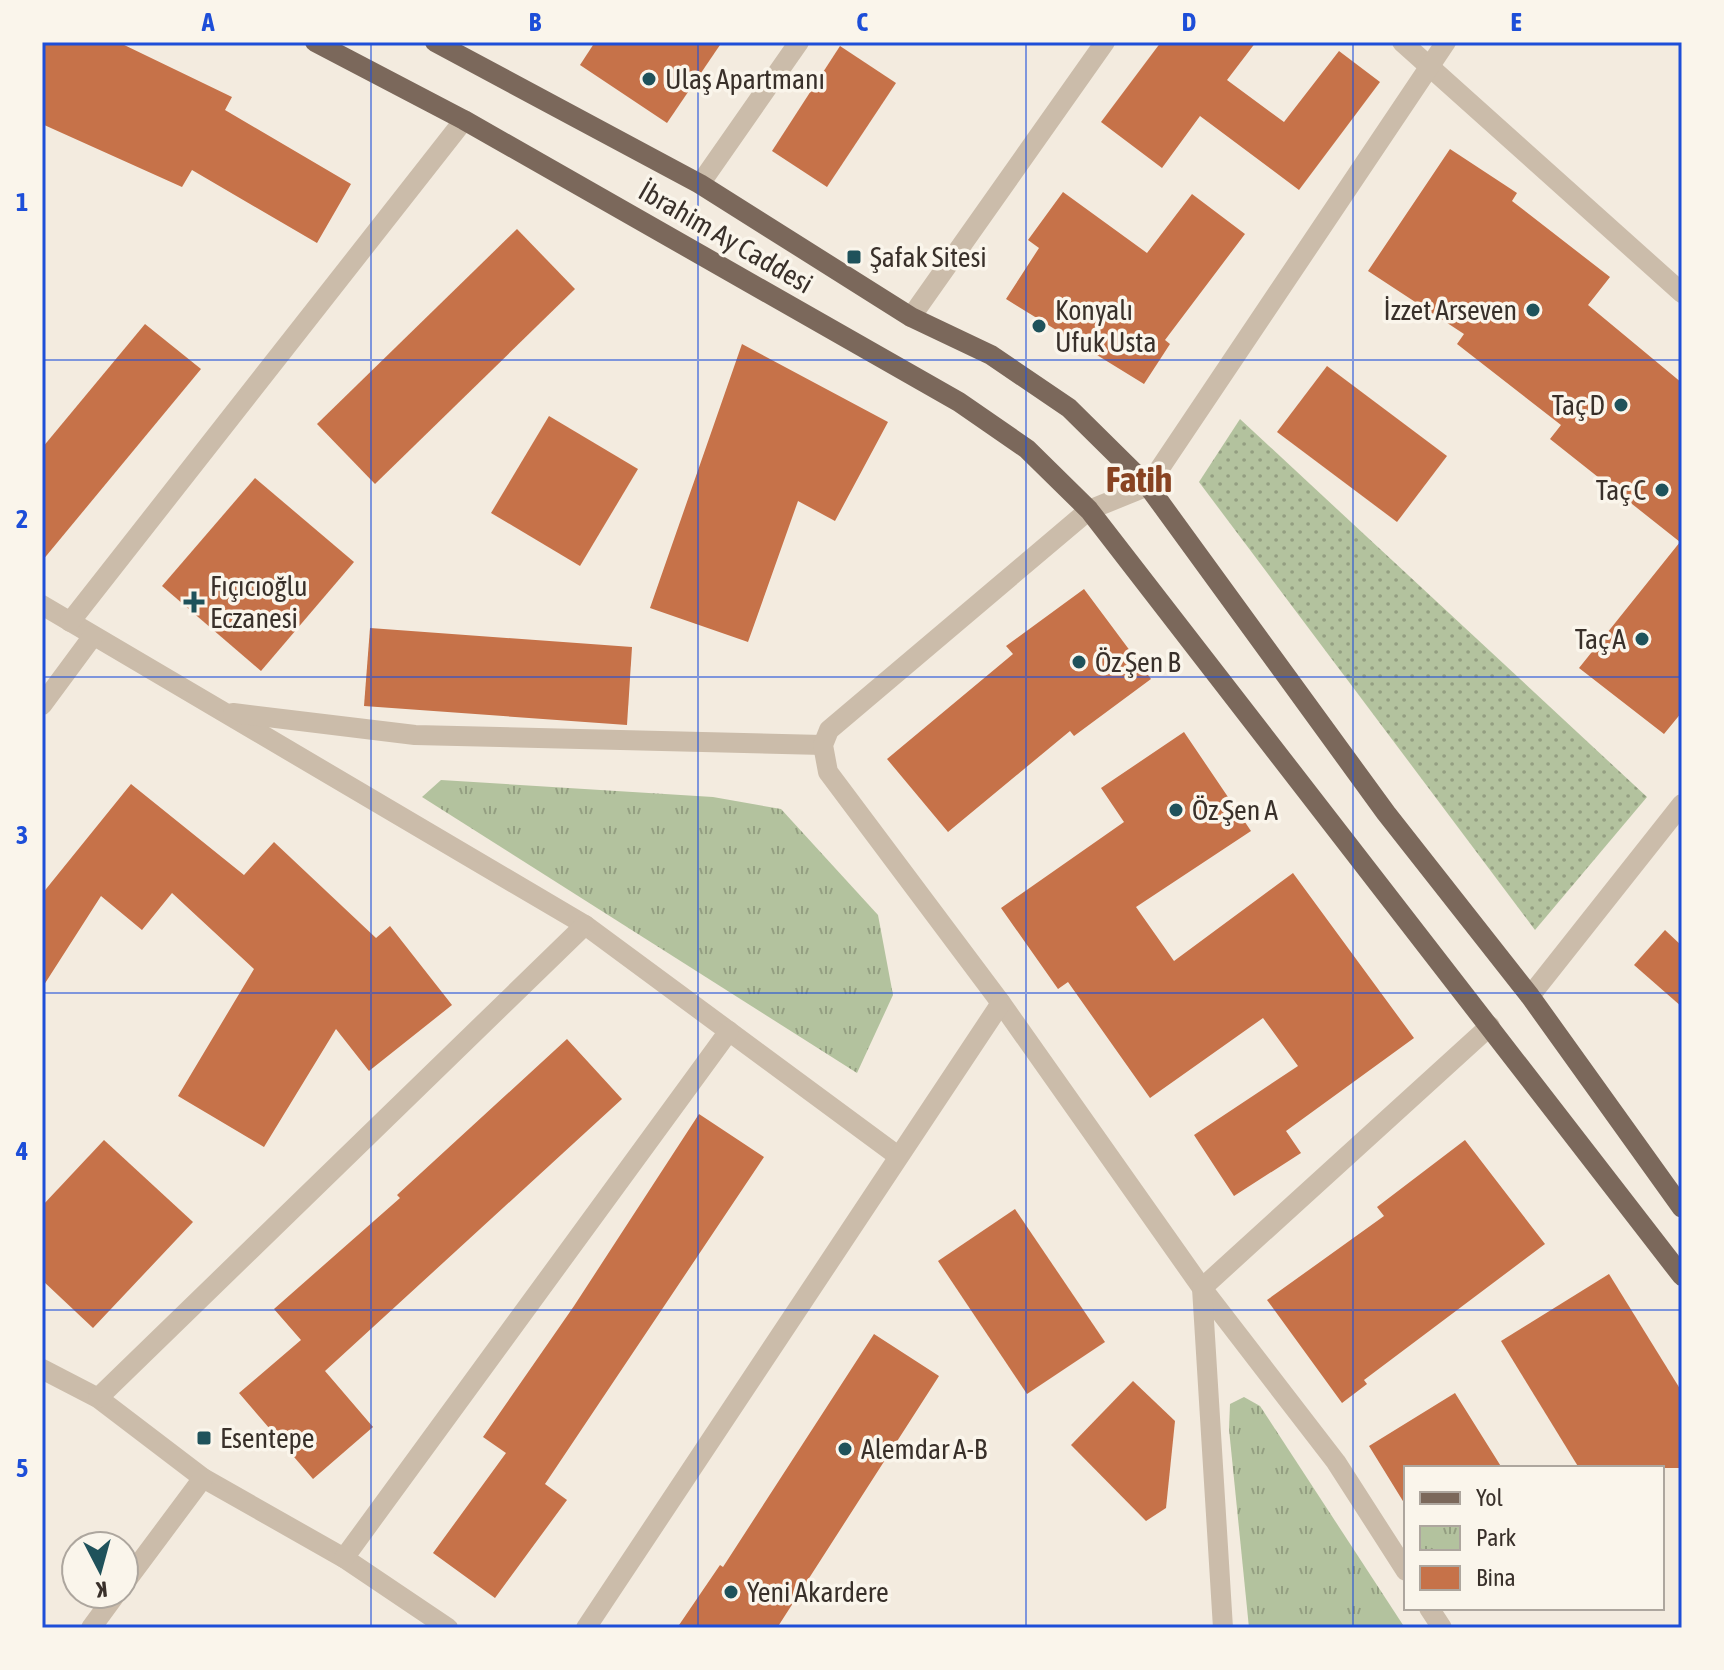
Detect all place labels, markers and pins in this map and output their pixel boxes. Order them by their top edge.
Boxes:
place label: Ulaş Apartmanı [665,63,825,95]
marker: Ulaş Apartmanı [640,70,658,88]
place label: Şafak Sitesi [870,241,987,273]
marker: Şafak Sitesi [845,248,863,266]
place label: Konyalı Ufuk Usta [1055,294,1156,358]
place label: İzzet Arseven [1384,294,1517,326]
marker: İzzet Arseven [1524,301,1542,319]
marker: Konyalı Ufuk Usta [1030,317,1048,335]
place label: Taç D [1552,389,1605,421]
marker: Taç D [1612,396,1630,414]
place label: Taç C [1596,474,1646,506]
marker: Taç C [1653,481,1671,499]
place label: Fıçıcıoğlu Eczanesi [210,570,307,634]
marker: Fıçıcıoğlu Eczanesi [185,593,203,611]
place label: Taç A [1575,623,1626,655]
marker: Taç A [1633,630,1651,648]
place label: Öz Şen B [1095,646,1180,678]
marker: Öz Şen B [1070,653,1088,671]
place label: Öz Şen A [1192,794,1278,826]
marker: Öz Şen A [1167,801,1185,819]
place label: Esentepe [220,1422,315,1454]
marker: Esentepe [195,1429,213,1447]
place label: Alemdar A-B [861,1433,987,1465]
marker: Alemdar A-B [836,1440,854,1458]
place label: Yeni Akardere [747,1576,889,1608]
marker: Yeni Akardere [722,1583,740,1601]

